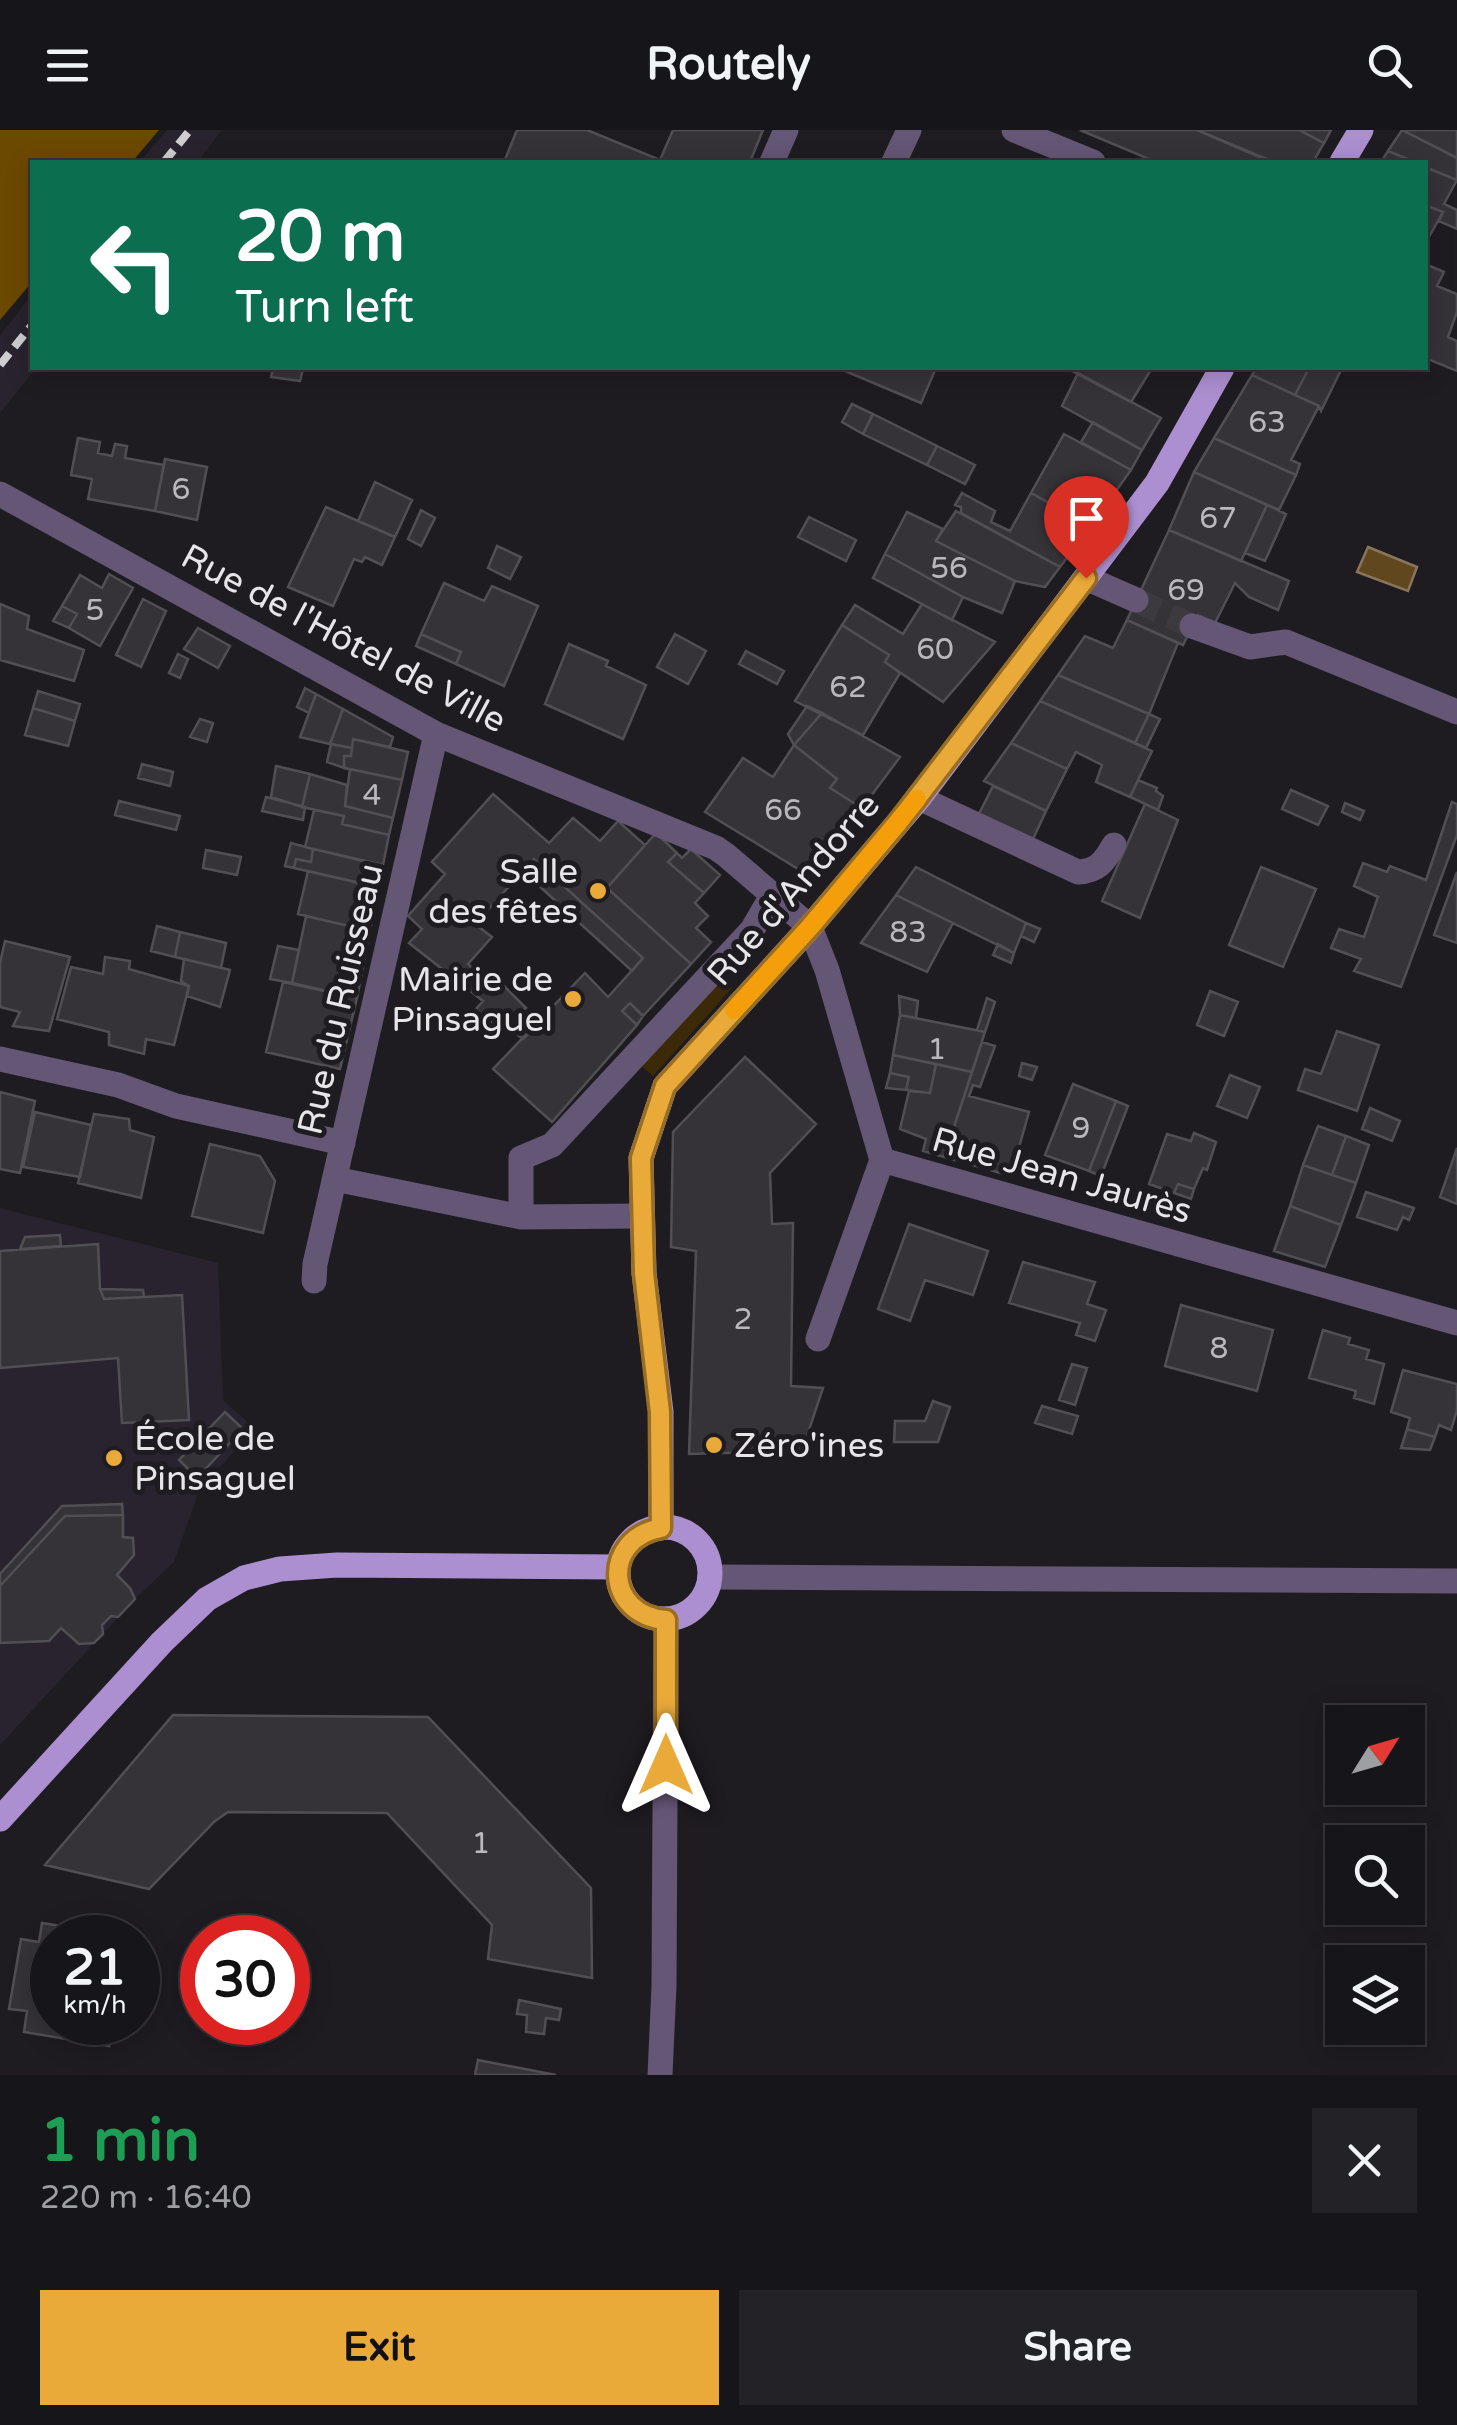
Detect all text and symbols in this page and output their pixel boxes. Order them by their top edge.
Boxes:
icon: menu [40,38,95,93]
text: Routely [646,38,811,92]
icon: search [1362,38,1417,93]
text: 20 m [235,196,405,280]
icon: left [70,200,200,330]
text: Turn left [235,281,414,335]
house number: 63 [1248,404,1286,441]
house number: 6 [172,471,190,508]
pin [1044,476,1129,579]
icon: arrive [1059,491,1114,546]
house number: 67 [1199,500,1237,537]
street label: Rue de l'Hôtel de Ville [174,536,513,742]
house number: 56 [930,550,968,587]
house number: 69 [1167,572,1205,609]
house number: 5 [86,592,104,629]
house number: 60 [916,631,954,668]
house number: 62 [829,669,867,706]
house number: 4 [363,777,381,814]
street label: Rue d'Andorre [699,785,889,995]
house number: 66 [764,792,802,829]
place label: Salle des fêtes [428,851,578,933]
street label: Rue du Ruisseau [289,860,393,1139]
marker: Salle des fêtes [587,880,609,902]
house number: 83 [889,914,927,951]
place label: Mairie de Pinsaguel [391,959,553,1041]
marker: Mairie de Pinsaguel [562,988,584,1010]
house number: 1 [928,1031,946,1068]
house number: 9 [1072,1110,1090,1147]
street label: Rue Jean Jaurès [927,1119,1196,1233]
house number: 2 [734,1301,752,1338]
house number: 8 [1210,1330,1228,1367]
place label: École de Pinsaguel [134,1418,296,1500]
place label: Zéro'ines [734,1425,884,1467]
marker: Zéro'ines [703,1434,725,1456]
marker: École de Pinsaguel [103,1447,125,1469]
north arrow [1325,1705,1425,1805]
map controls [1325,1705,1425,2045]
position arrow [614,1713,718,1817]
house number: 1 [472,1825,490,1862]
button: search [1325,1825,1425,1925]
speed limit sign: 30 [180,1915,310,2045]
text: 21 [64,1938,126,1998]
button: layers [1325,1945,1425,2045]
text: km/h [64,1990,126,2020]
text: 1 min [40,2105,200,2177]
button: close [1312,2108,1417,2213]
text: 220 m · 16:40 [40,2179,252,2217]
button: Exit [40,2290,719,2405]
button: Share [739,2290,1417,2405]

